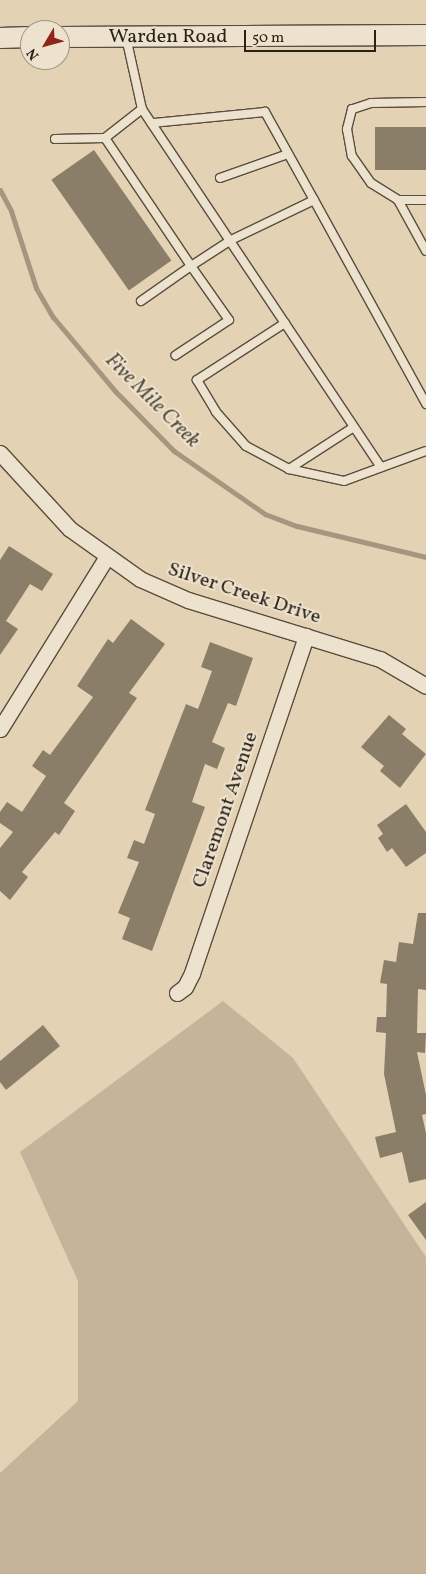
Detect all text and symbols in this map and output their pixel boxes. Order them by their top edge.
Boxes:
north arrow [20,20,70,70]
scale bar [246,20,378,52]
street label: Warden Road [109,25,227,49]
text: 50 m [252,28,284,49]
text: N [23,44,44,64]
water label: Five Mile Creek [99,348,205,454]
street label: Silver Creek Drive [164,558,324,630]
street label: Claremont Avenue [188,729,264,891]

